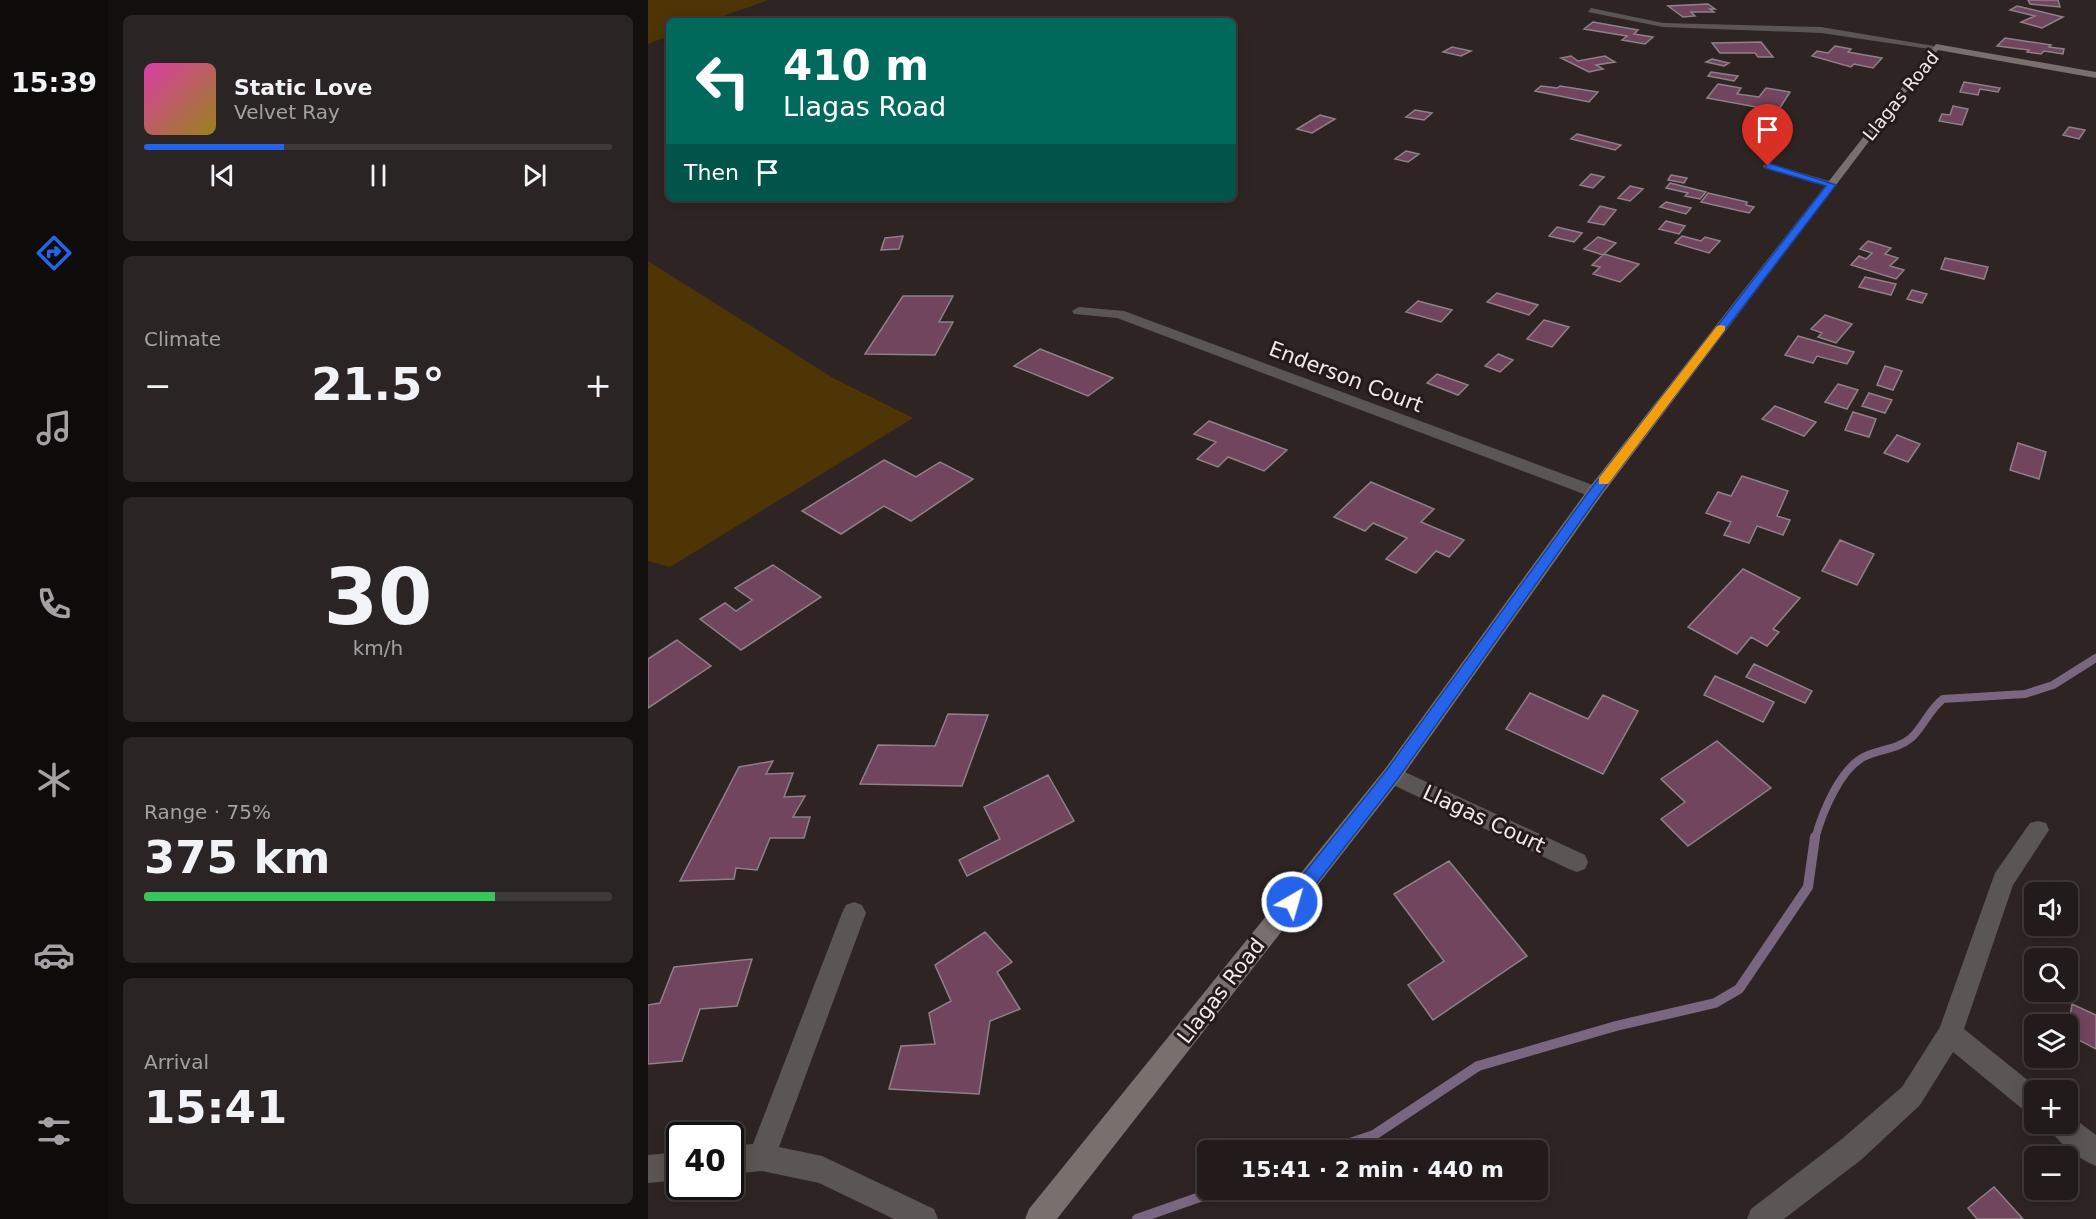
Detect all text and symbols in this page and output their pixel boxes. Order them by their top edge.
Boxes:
text: 410 m [783,41,929,90]
icon: left [684,42,762,120]
street label: Llagas Road [1858,47,1943,145]
text: 15:39 [11,67,97,98]
text: Static Love [234,75,372,100]
text: Llagas Road [783,91,946,122]
text: Velvet Ray [234,100,340,124]
pin [1742,104,1793,166]
icon: arrive [1751,113,1784,146]
icon: arrive [751,156,784,189]
icon: previous [206,159,239,192]
icon: pause [362,159,395,192]
icon: next [518,159,551,192]
text: Then [684,160,739,185]
icon: directions [33,232,75,274]
text: Climate [144,327,221,351]
street label: Enderson Court [1266,337,1426,417]
text: 21.5° [311,358,445,411]
text: − [144,366,172,405]
text: + [584,366,612,405]
icon: music [33,407,75,449]
text: 30 [324,552,432,642]
icon: phone [33,583,75,625]
text: km/h [353,636,403,660]
icon: climate [33,759,75,801]
street label: Llagas Court [1419,780,1549,858]
text: Range · 75% [144,800,271,824]
text: 375 km [144,831,330,884]
position arrow [1260,870,1324,934]
map controls [2024,882,2078,1200]
button: sound [2024,882,2078,936]
icon: car [33,934,75,976]
street label: Llagas Road [1172,934,1270,1048]
button: search [2024,948,2078,1002]
button: layers [2024,1014,2078,1068]
text: Arrival [144,1050,209,1074]
button: + [2024,1080,2078,1134]
text: 15:41 [144,1081,287,1134]
icon: filters [33,1110,75,1152]
speed limit sign: 40 [666,1122,744,1200]
button: − [2024,1146,2078,1200]
text: 15:41 · 2 min · 440 m [1241,1157,1504,1182]

